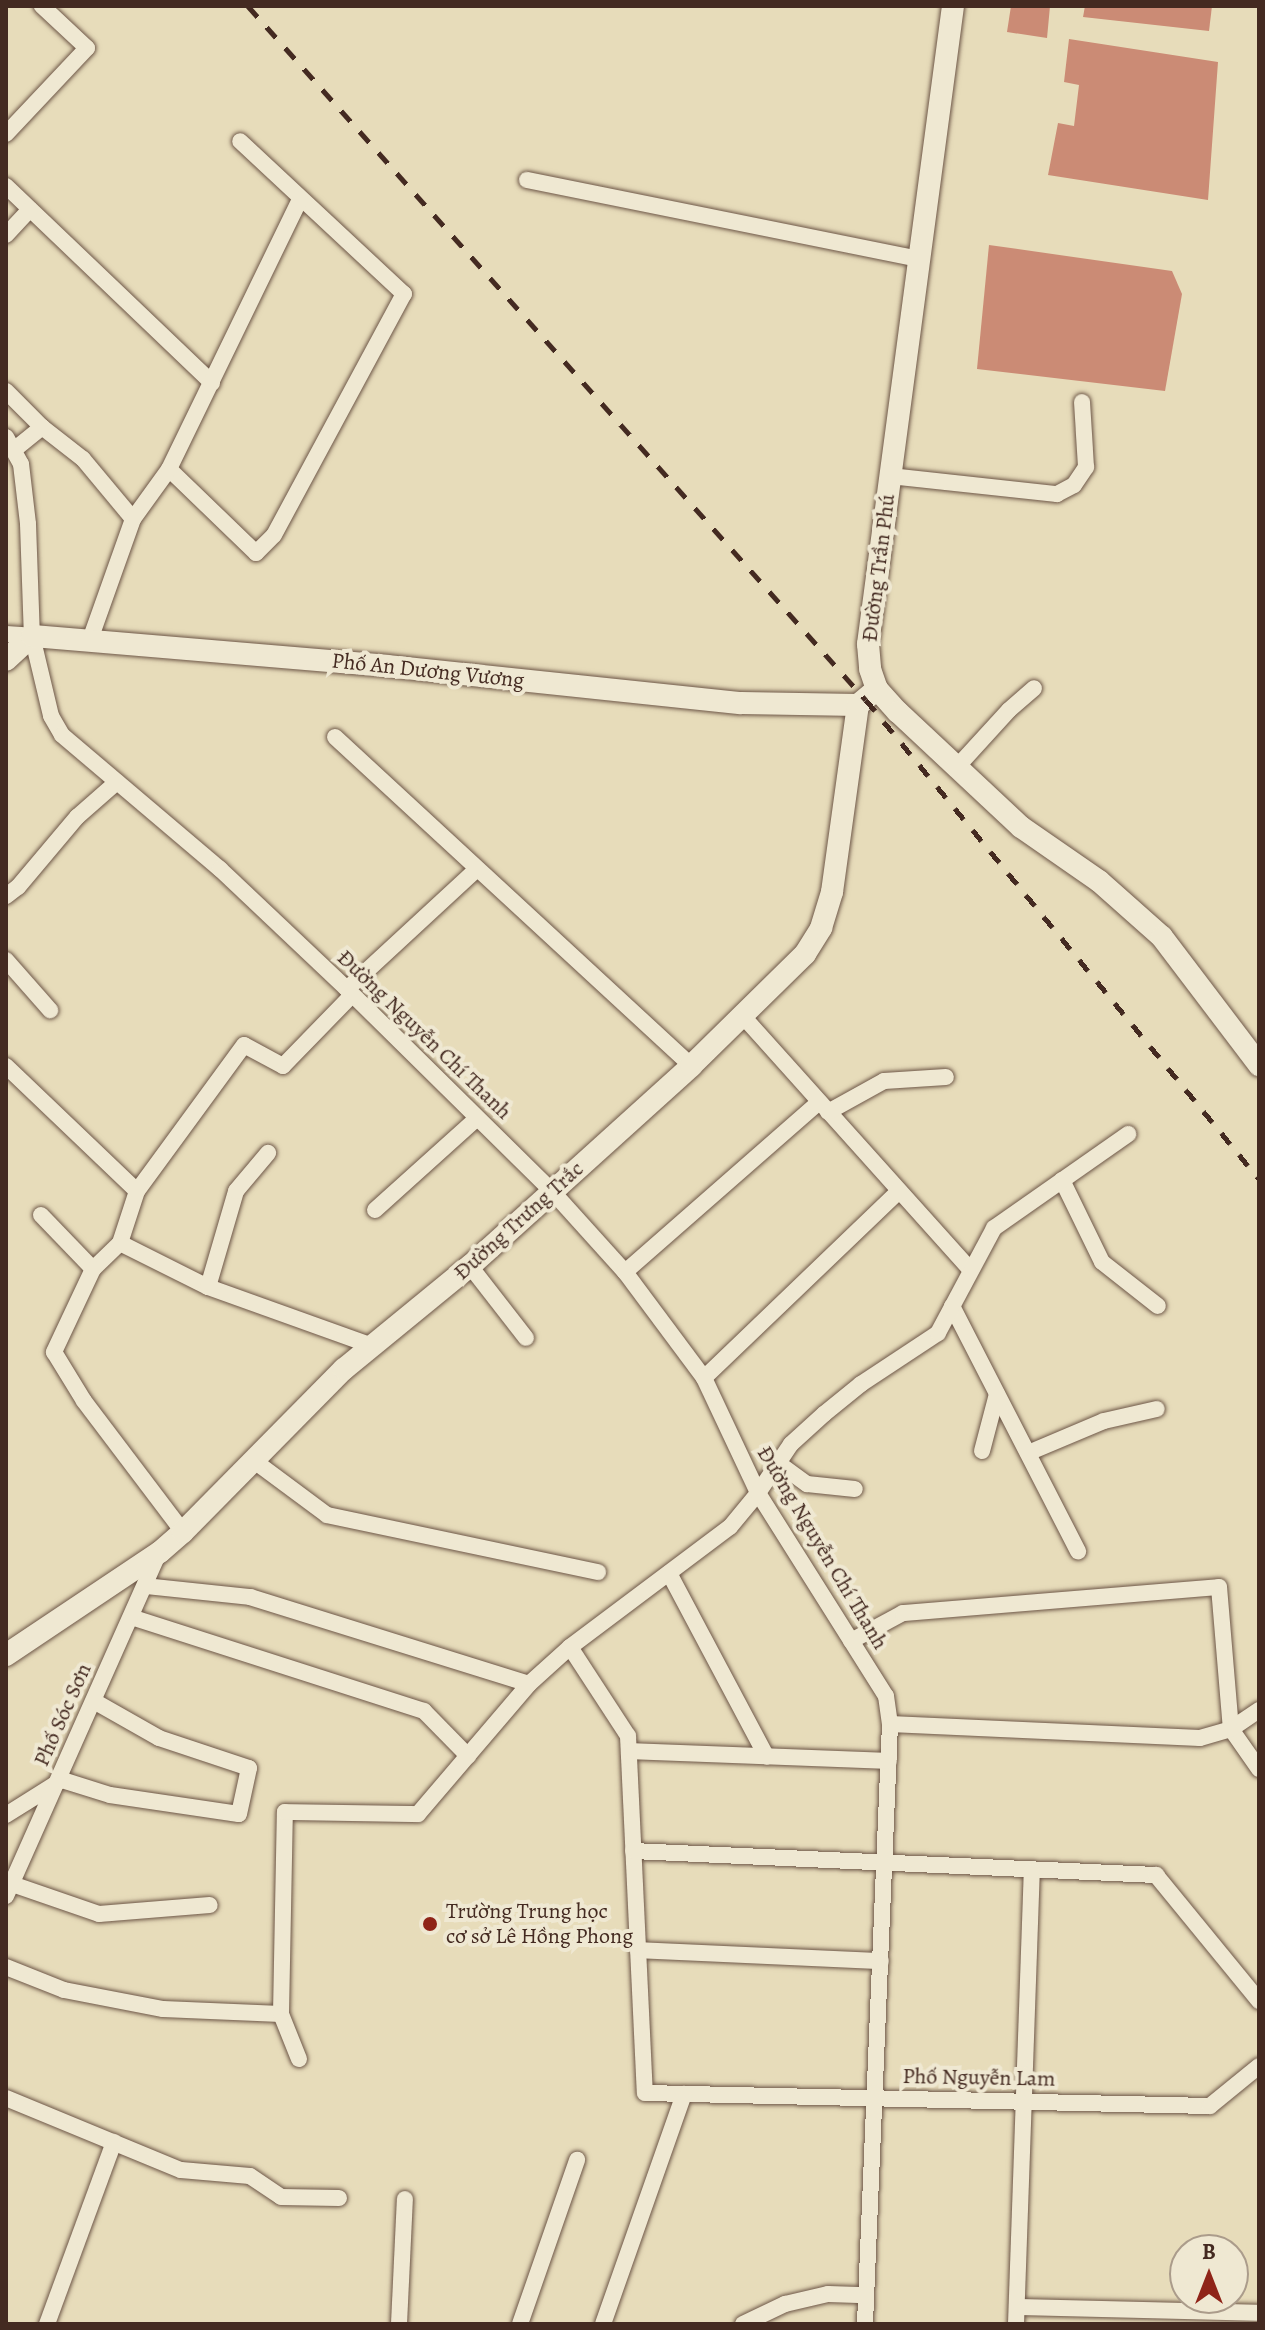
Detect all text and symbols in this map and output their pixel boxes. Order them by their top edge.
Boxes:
street label: Đường Trần Phú [857,493,901,643]
street label: Phố An Dương Vương [330,648,526,694]
street label: Đường Nguyễn Chí Thanh [331,945,517,1125]
street label: Đường Trưng Trắc [449,1156,589,1286]
street label: Đường Nguyễn Chí Thanh [751,1442,893,1654]
street label: Phố Sóc Sơn [29,1660,97,1770]
place label: Trường Trung học cơ sở Lê Hồng Phong [446,1898,633,1950]
marker: Trường Trung học cơ sở Lê Hồng Phong [421,1915,439,1933]
street label: Phố Nguyễn Lam [902,2063,1056,2093]
north arrow [1169,2234,1249,2314]
text: B [1202,2237,1216,2267]

